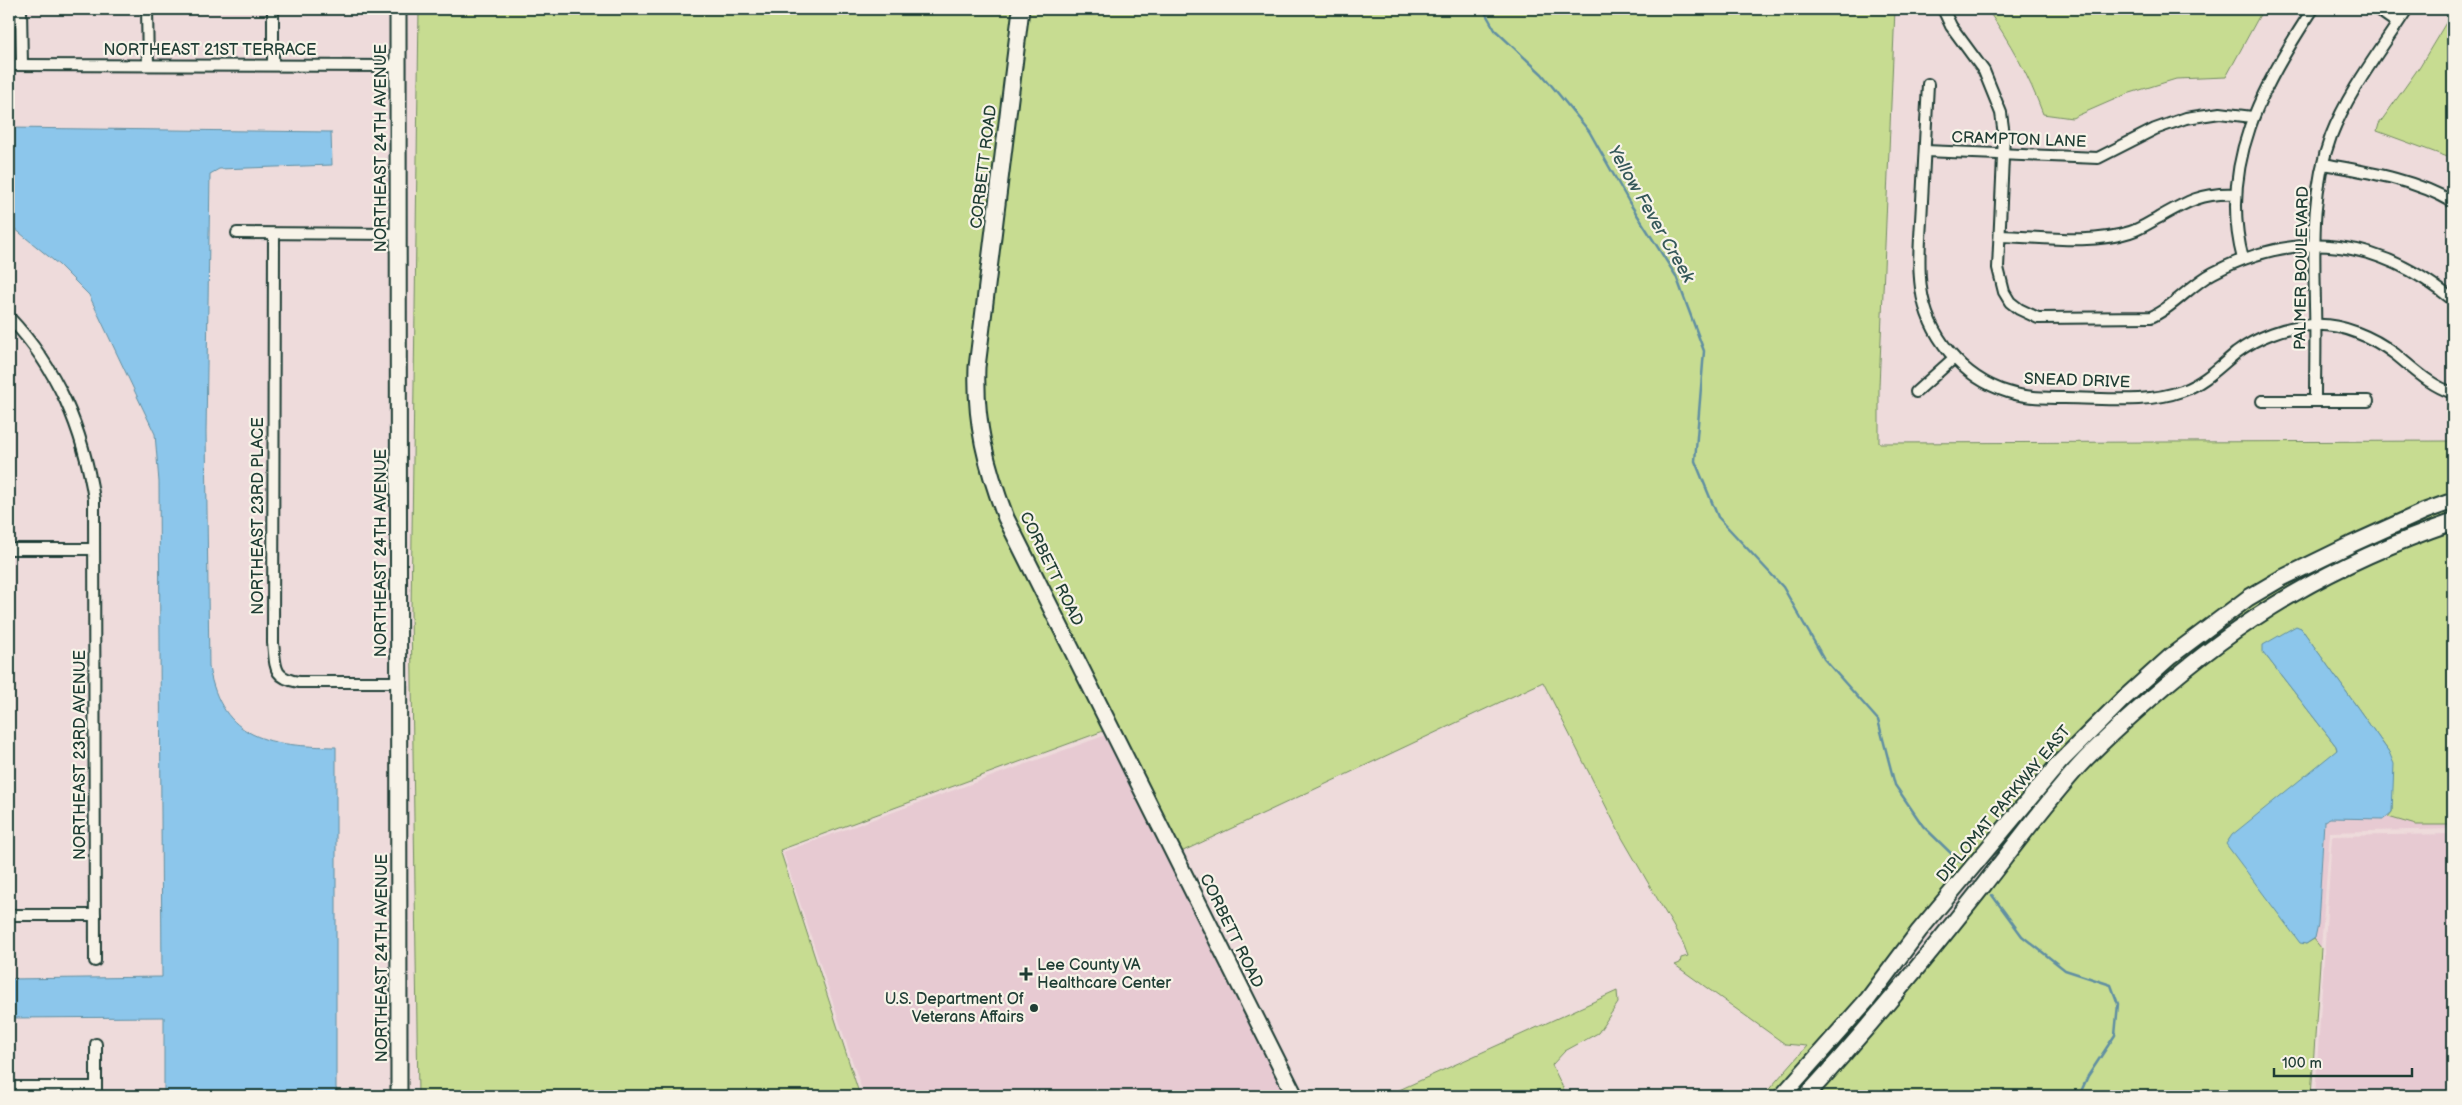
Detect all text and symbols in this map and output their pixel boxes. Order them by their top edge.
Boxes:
street label: NORTHEAST 21ST TERRACE [104,41,316,60]
street label: NORTHEAST 24TH AVENUE [372,44,391,252]
street label: CORBETT ROAD [967,104,1001,230]
street label: CRAMPTON LANE [1951,128,2087,152]
water label: Yellow Fever Creek [1603,141,1700,288]
street label: PALMER BOULEVARD [2291,186,2313,350]
street label: SNEAD DRIVE [2023,370,2131,392]
street label: NORTHEAST 23RD PLACE [249,417,268,615]
street label: NORTHEAST 24TH AVENUE [372,449,391,657]
street label: CORBETT ROAD [1015,509,1087,629]
street label: NORTHEAST 23RD AVENUE [71,650,90,860]
street label: DIPLOMAT PARKWAY EAST [1933,722,2075,886]
street label: NORTHEAST 24TH AVENUE [373,854,392,1062]
street label: CORBETT ROAD [1195,871,1267,991]
place label: Lee County VA Healthcare Center [1037,956,1171,993]
marker: Lee County VA Healthcare Center [1019,967,1033,981]
place label: U.S. Department Of Veterans Affairs [885,990,1024,1027]
marker: U.S. Department Of Veterans Affairs [1028,1002,1040,1014]
scale bar [2274,1045,2412,1077]
text: 100 m [2282,1054,2322,1073]

